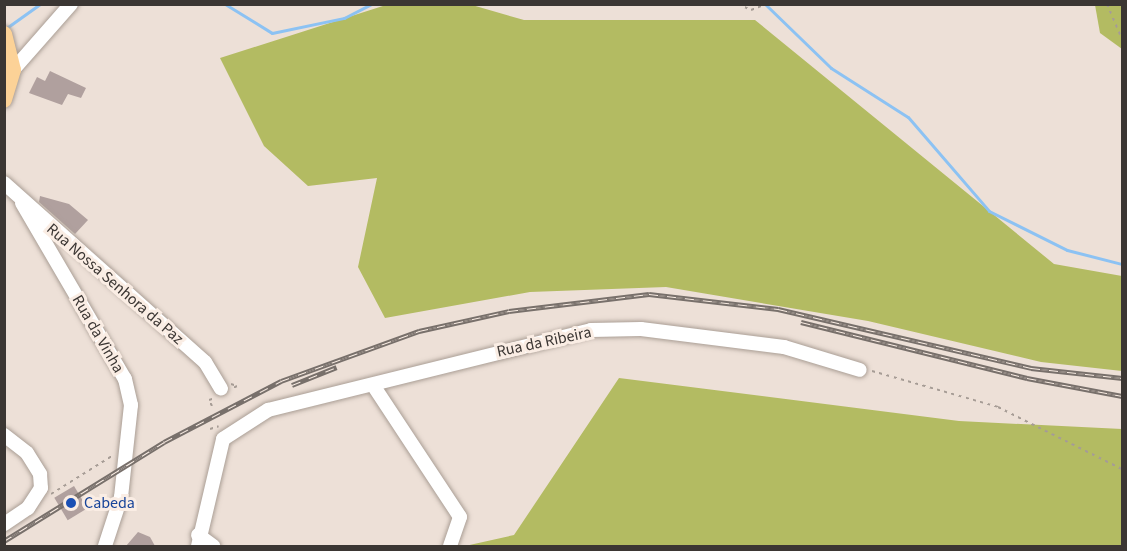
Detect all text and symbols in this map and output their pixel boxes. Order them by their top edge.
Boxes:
street label: Rua Nossa Senhora da Paz [43,219,187,349]
street label: Rua da Vinha [68,292,128,376]
street label: Rua da Ribeira [495,323,593,361]
place label: Cabeda [84,493,135,513]
marker: Cabeda [62,494,80,512]

